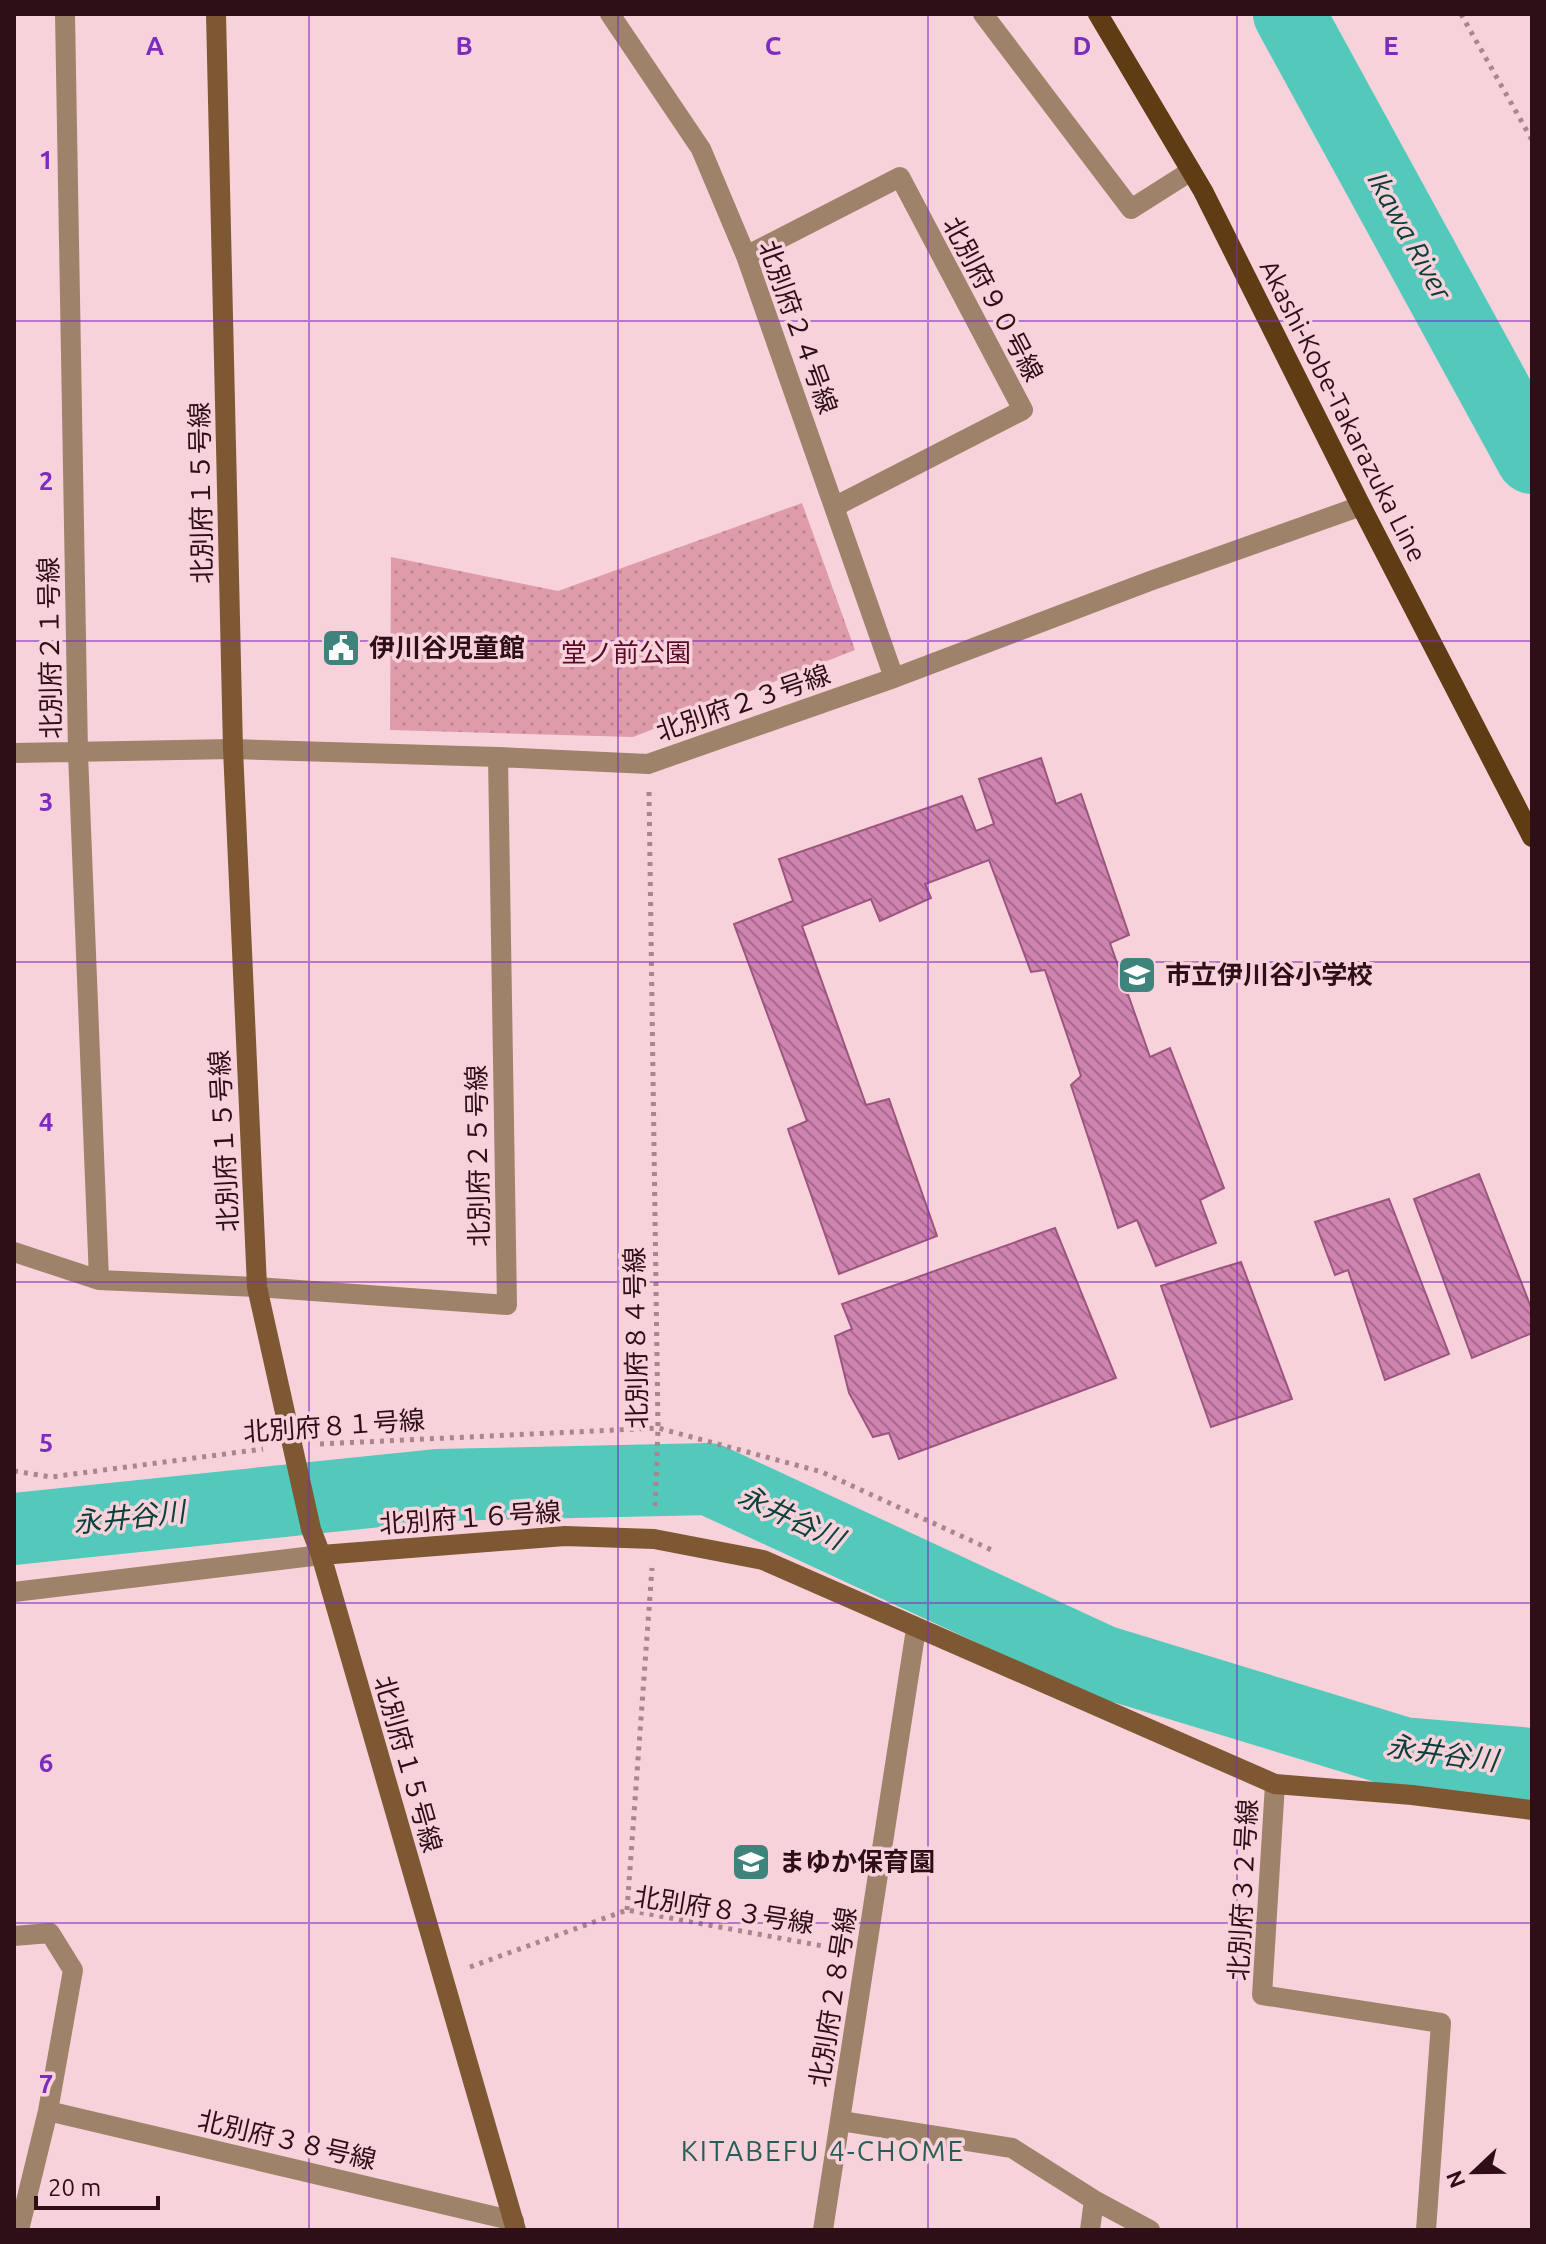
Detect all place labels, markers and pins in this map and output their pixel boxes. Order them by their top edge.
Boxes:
public building icon: 伊川谷児童館 [320,627,362,669]
place label: 伊川谷児童館 [369,633,525,662]
school or university icon: 市立伊川谷小学校 [1116,954,1158,996]
place label: 市立伊川谷小学校 [1165,960,1373,989]
school or university icon: まゆか保育園 [730,1841,772,1883]
place label: まゆか保育園 [779,1847,935,1876]

